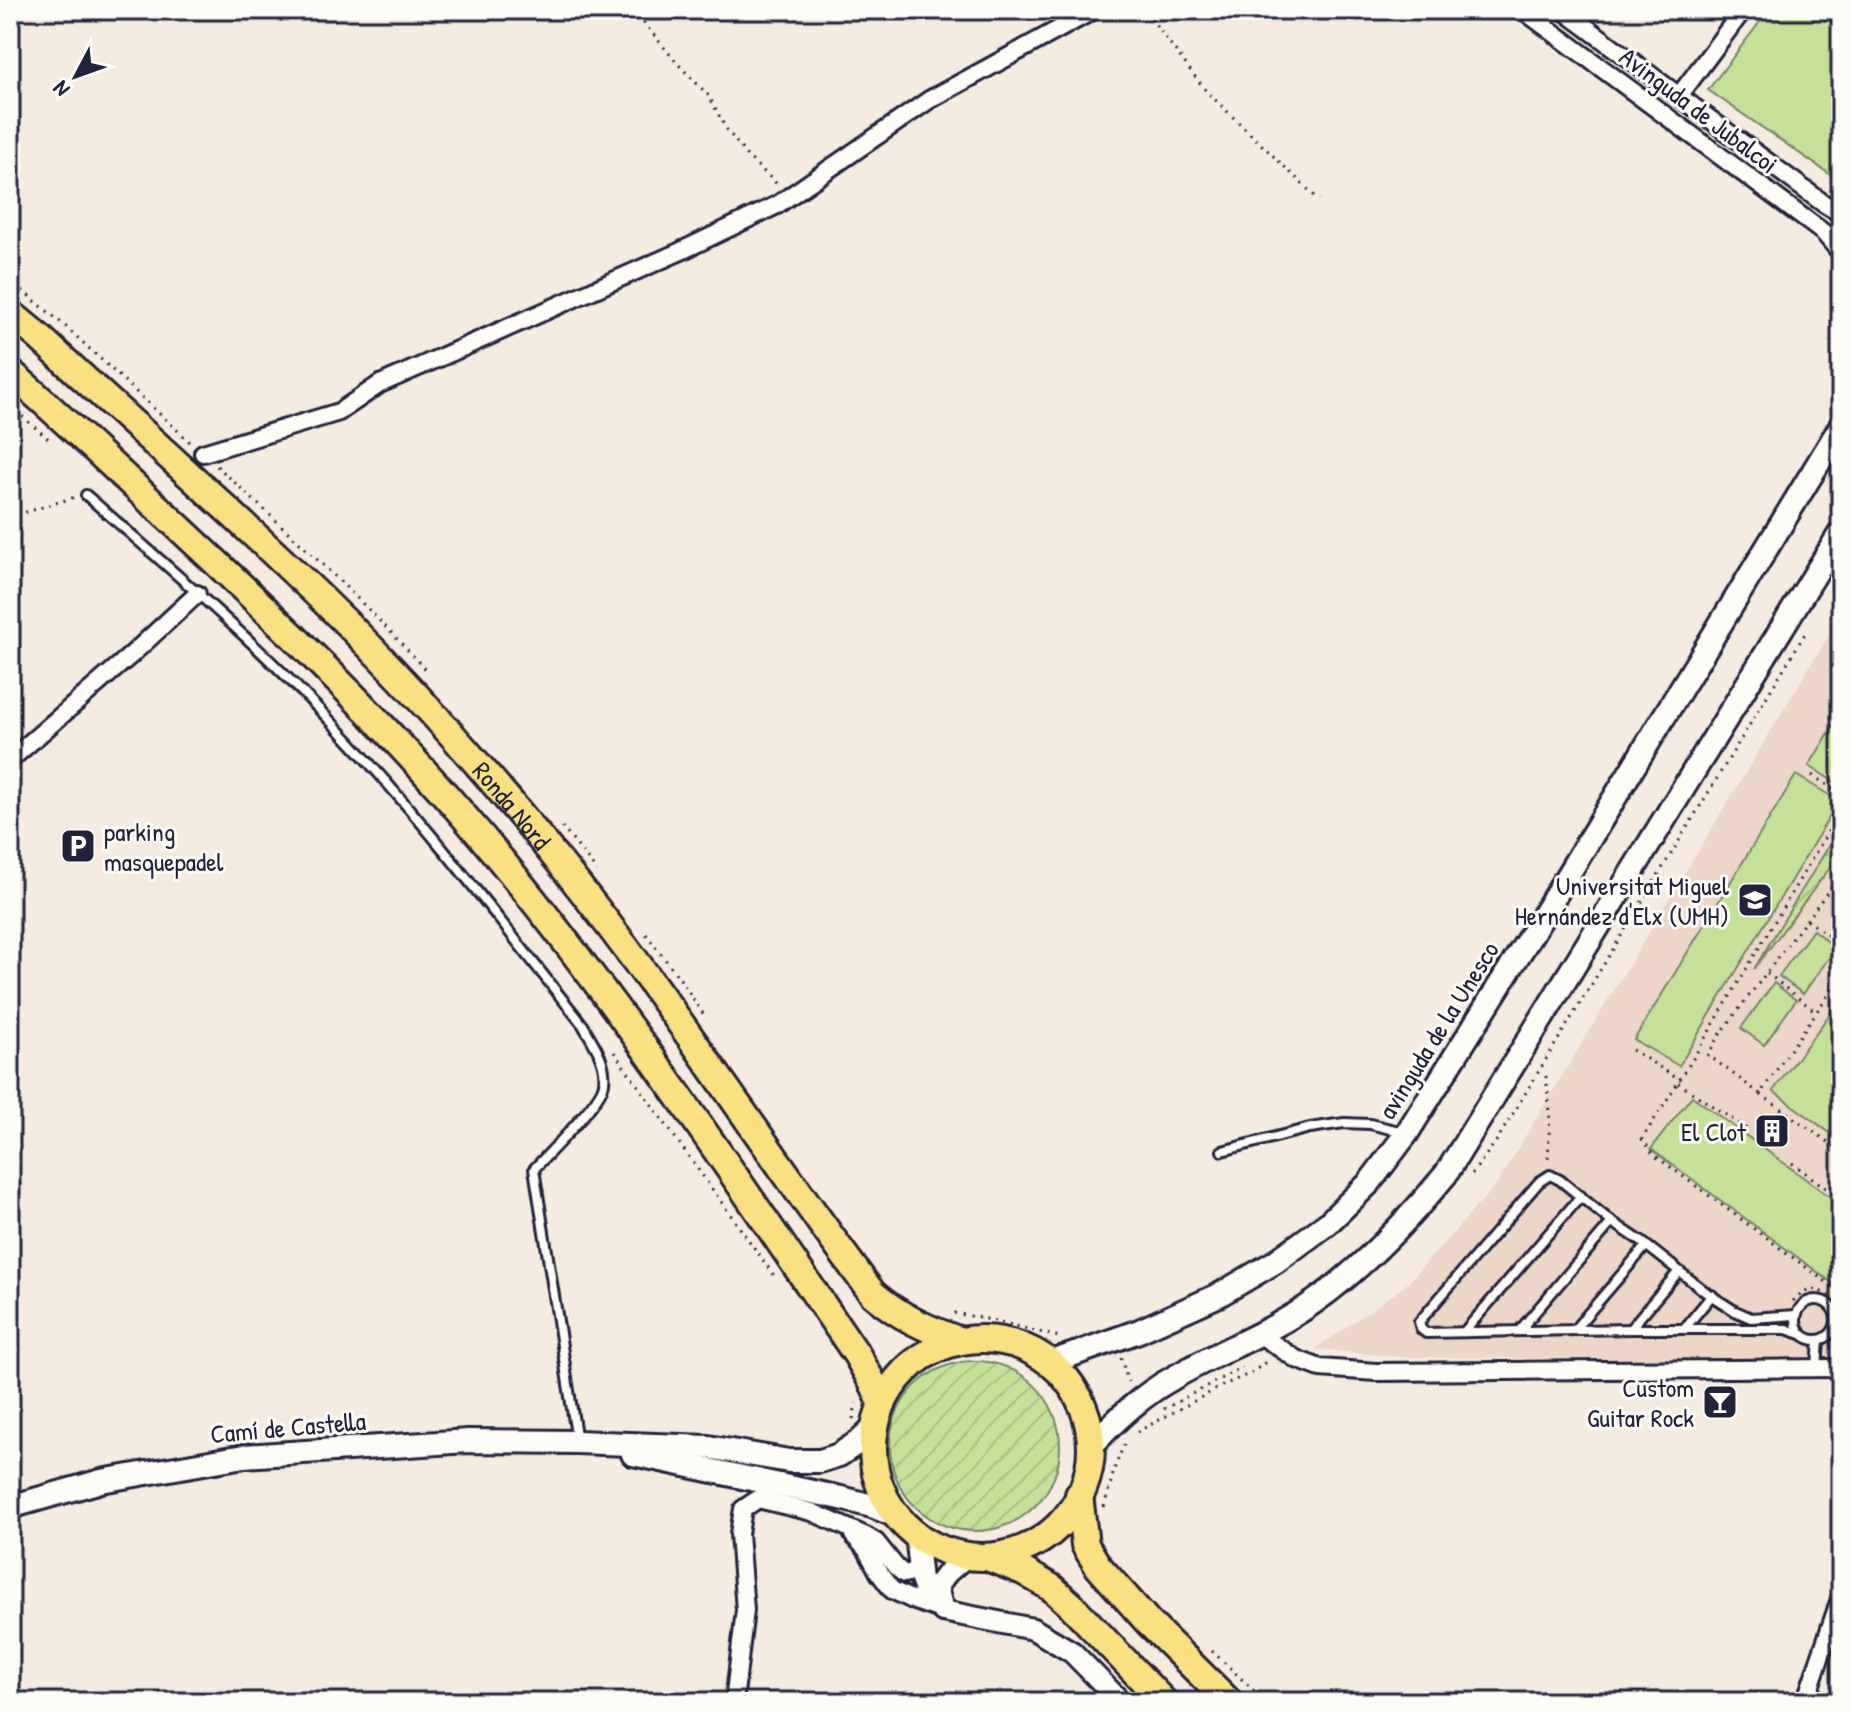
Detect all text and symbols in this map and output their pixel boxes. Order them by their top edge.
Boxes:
north arrow [36,36,116,116]
street label: Avinguda de Jubalcoi [1613,39,1785,181]
text: N [46,75,76,103]
street label: Ronda Nord [465,754,560,856]
place label: parking masquepadel [104,814,223,879]
parking icon: parking masquepadel [59,827,97,865]
place label: Universitat Miguel Hernández d'Elx (UMH) [1515,868,1729,933]
school or university icon: Universitat Miguel Hernández d'Elx (UMH) [1736,881,1774,919]
street label: avinguda de la Unesco [1369,935,1507,1125]
building icon: El Clot [1753,1112,1791,1150]
place label: El Clot [1681,1114,1747,1149]
place label: Custom Guitar Rock [1587,1370,1694,1435]
bar icon: Custom Guitar Rock [1701,1383,1739,1421]
street label: Camí de Castella [209,1403,367,1451]

